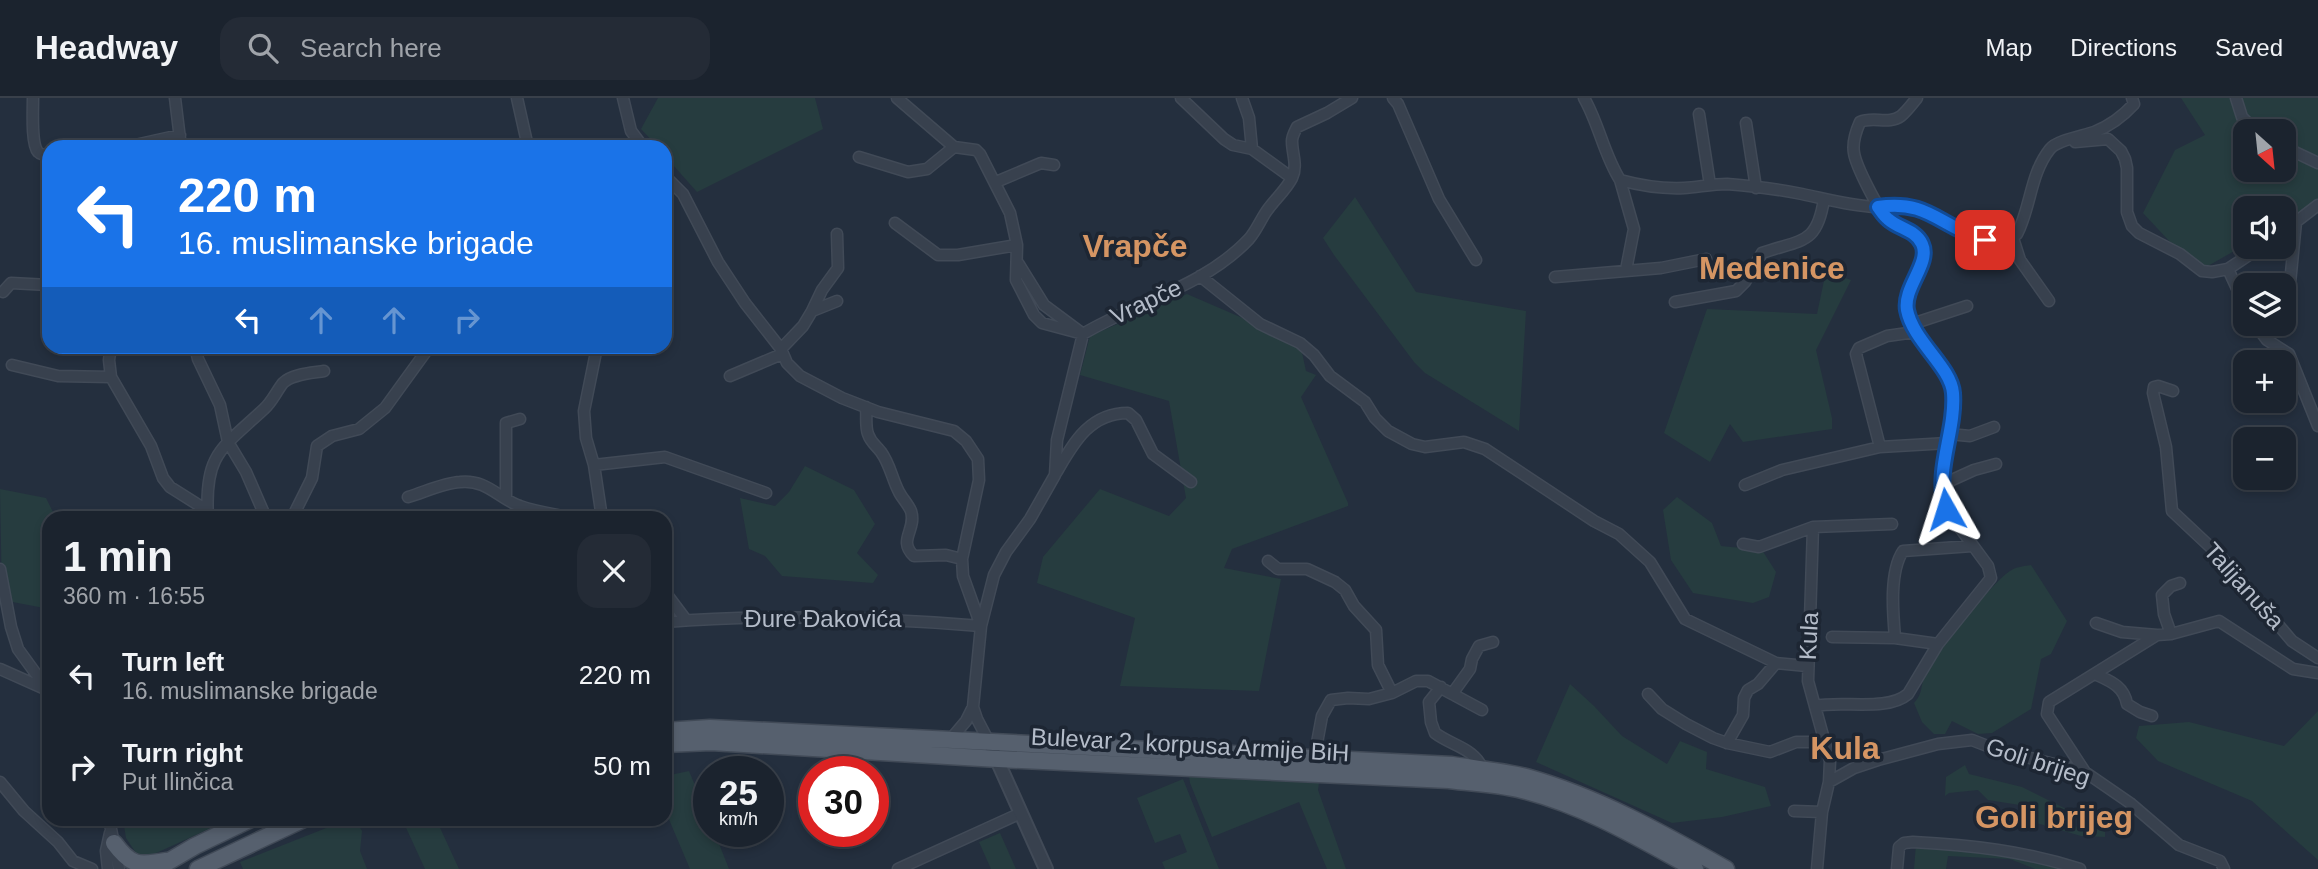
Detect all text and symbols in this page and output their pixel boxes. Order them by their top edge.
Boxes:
search box [220,17,710,80]
text: Headway [35,29,178,66]
icon: search [244,29,282,67]
text: Search here [300,33,442,63]
text: Map [1986,34,2032,61]
text: Directions [2070,34,2177,61]
text: Saved [2215,34,2283,61]
north arrow [2233,119,2296,182]
map controls [2233,119,2296,490]
icon: left [63,168,154,259]
text: 220 m [178,168,317,222]
button: sound [2233,196,2296,259]
pin [1955,210,2015,270]
icon: arrive [1966,221,2004,259]
text: 16. muslimanske brigade [178,225,534,261]
district label: Vrapče [1083,228,1187,264]
district label: Medenice [1699,250,1845,286]
street label: Vrapče [1106,273,1186,330]
button: layers [2233,273,2296,336]
icon: left [229,301,267,339]
icon: ahead [302,301,340,339]
icon: ahead [375,301,413,339]
icon: right [448,301,486,339]
button: + [2233,350,2296,413]
button: − [2233,427,2296,490]
position arrow [1909,472,1983,546]
text: 1 min [63,533,173,580]
button: close [577,534,651,608]
street label: Talijanuša [2199,537,2291,635]
text: 360 m · 16:55 [63,583,205,609]
street label: Đure Đakovića [744,605,902,632]
street label: Kula [1794,611,1823,661]
text: Turn left [122,647,224,677]
icon: left [63,657,101,695]
text: 220 m [579,660,651,690]
text: 16. muslimanske brigade [122,678,378,704]
street label: Bulevar 2. korpusa Armije BiH [1030,723,1350,766]
district label: Kula [1810,730,1880,766]
street label: Goli brijeg [1983,732,2094,791]
text: Turn right [122,738,243,768]
icon: right [63,748,101,786]
text: 50 m [593,751,651,781]
speed limit sign: 30 [798,756,889,847]
text: Put Ilinčica [122,769,233,795]
text: 25 [719,773,758,812]
district label: Goli brijeg [1975,799,2133,835]
text: km/h [719,809,758,829]

